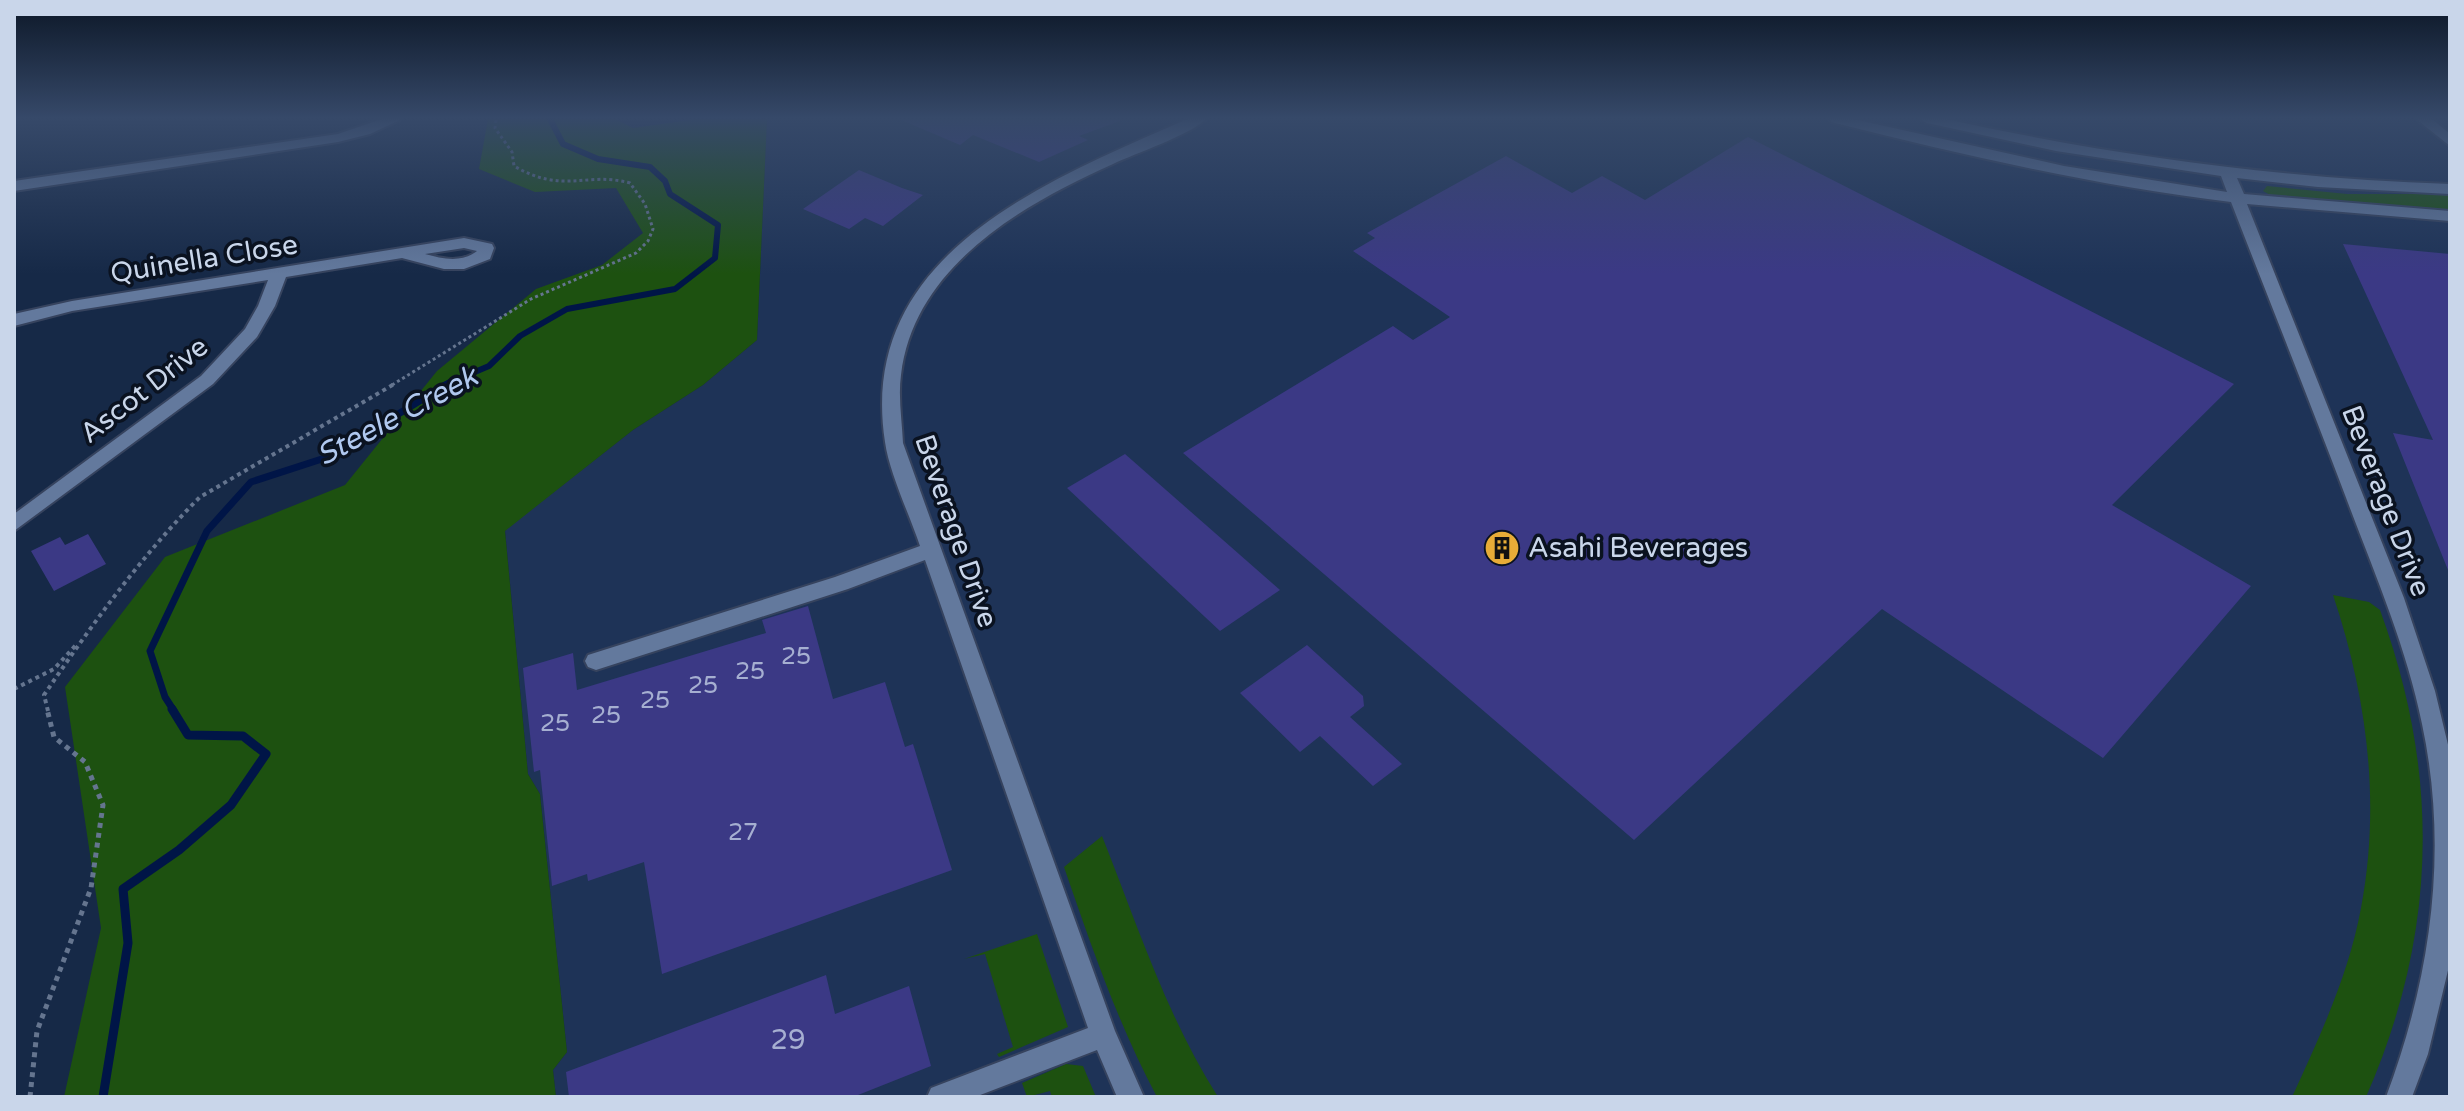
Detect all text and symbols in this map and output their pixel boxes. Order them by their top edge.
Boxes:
street label: Quinella Close [108,227,300,291]
street label: Ascot Drive [73,330,215,450]
water label: Steele Creek [310,357,486,474]
street label: Beverage Drive [2334,401,2438,601]
street label: Beverage Drive [907,430,1005,632]
building icon: Asahi Beverages [1483,529,1521,567]
place label: Asahi Beverages [1528,531,1748,565]
house number: 25 [781,642,811,671]
house number: 25 [735,657,765,686]
house number: 25 [688,671,718,700]
house number: 25 [640,686,670,715]
house number: 25 [591,701,621,730]
house number: 25 [540,709,570,738]
house number: 27 [728,818,758,847]
house number: 29 [770,1023,806,1057]

